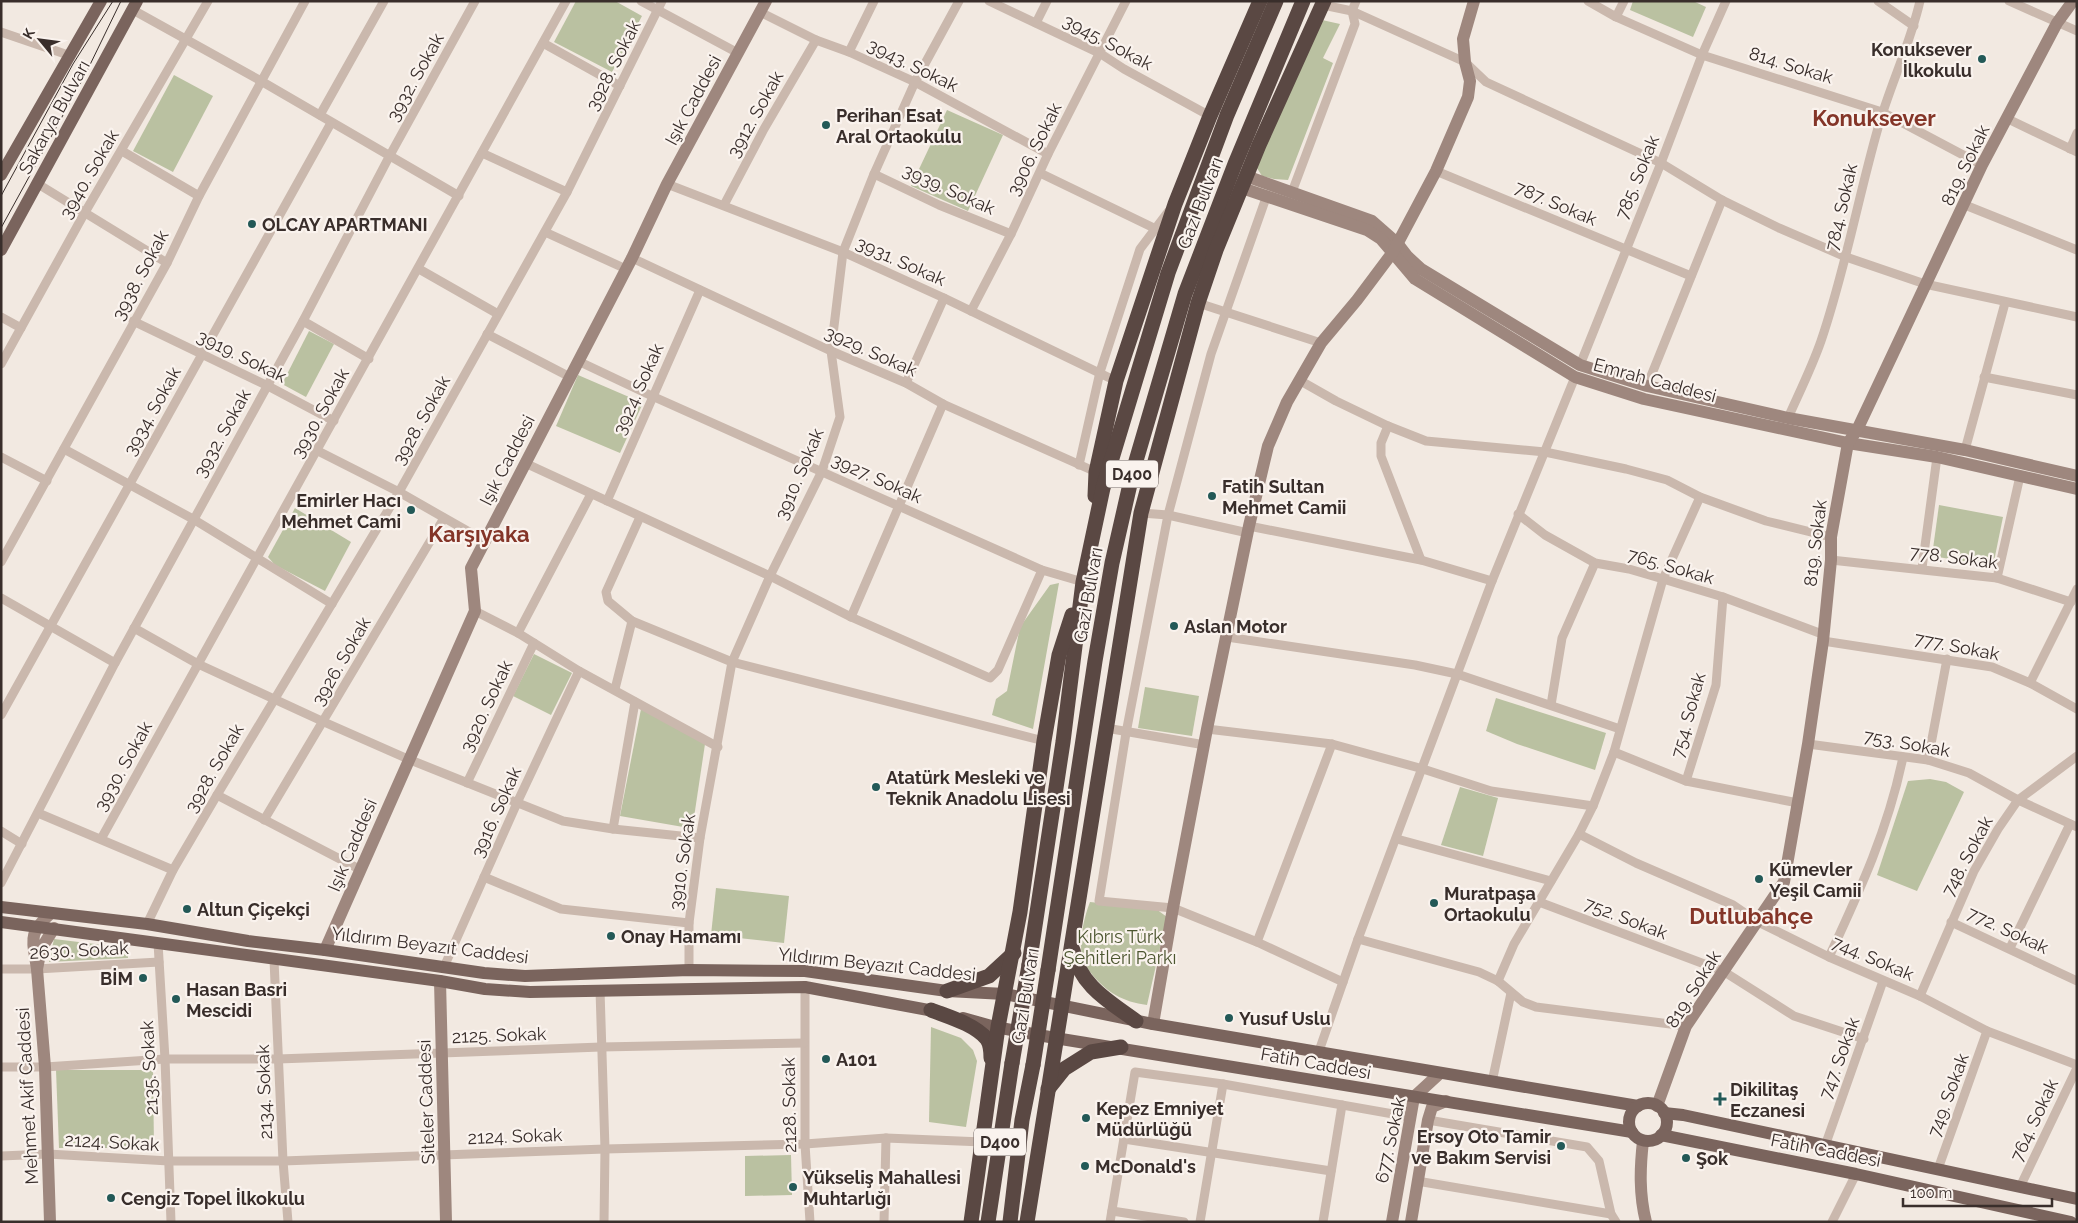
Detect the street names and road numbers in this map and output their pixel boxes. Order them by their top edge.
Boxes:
street label: 3945. Sokak [1060,10,1157,75]
street label: 3928. Sokak [581,16,645,114]
street label: 3932. Sokak [382,29,448,125]
street label: 3943. Sokak [864,34,962,96]
street label: 814. Sokak [1746,42,1836,88]
street label: Işık Caddesi [661,51,725,149]
street label: Sakarya Bulvarı [14,56,94,178]
street label: 3912. Sokak [723,67,788,161]
street label: 3906. Sokak [1003,99,1066,199]
street label: 819. Sokak [1936,121,1994,209]
street label: 3940. Sokak [55,125,123,222]
street label: 785. Sokak [1611,132,1663,222]
street label: Gazi Bulvarı [1173,154,1227,252]
street label: 3939. Sokak [900,159,999,219]
street label: 784. Sokak [1821,161,1861,253]
street label: 787. Sokak [1512,176,1601,230]
street label: 3938. Sokak [108,226,173,324]
street label: 3931. Sokak [853,232,950,290]
street label: 3929. Sokak [822,321,921,381]
street label: 3919. Sokak [194,325,291,387]
street label: 3924. Sokak [609,340,668,438]
street label: Emrah Caddesi [1591,354,1719,406]
street label: 3934. Sokak [119,363,185,459]
street label: 3930. Sokak [287,364,353,462]
street label: 3928. Sokak [388,371,454,468]
street label: 3932. Sokak [189,385,255,481]
street label: Işık Caddesi [475,411,539,509]
street label: 3910. Sokak [770,425,828,523]
street label: 3927. Sokak [829,449,926,507]
road number: D400 [1106,460,1158,488]
street label: 819. Sokak [1799,498,1831,588]
street label: 778. Sokak [1909,541,2000,573]
street label: 765. Sokak [1625,544,1717,588]
street label: Gazi Bulvarı [1069,546,1107,644]
street label: 3926. Sokak [307,613,375,709]
street label: 777. Sokak [1913,627,2002,665]
street label: 3920. Sokak [456,656,517,755]
street label: 754. Sokak [1667,670,1710,760]
street label: 3930. Sokak [90,717,156,815]
street label: 3928. Sokak [180,720,248,816]
street label: 753. Sokak [1862,725,1952,761]
street label: 3916. Sokak [467,763,526,861]
street label: Işık Caddesi [323,795,381,895]
street label: 3910. Sokak [665,812,699,912]
street label: 748. Sokak [1937,812,1997,900]
street label: 752. Sokak [1582,893,1671,944]
street label: 772. Sokak [1964,902,2052,958]
street label: Yıldırım Beyazıt Caddesi [330,922,530,968]
street label: 744. Sokak [1829,931,1917,985]
street label: 2630. Sokak [29,937,130,963]
street label: Yıldırım Beyazıt Caddesi [777,943,977,985]
street label: 819. Sokak [1661,946,1725,1032]
street label: Gazi Bulvarı [1007,947,1043,1045]
street label: Mehmet Akif Caddesi [12,1007,42,1185]
street label: 747. Sokak [1815,1014,1864,1102]
street label: 2135. Sokak [136,1020,162,1116]
street label: 2125. Sokak [451,1023,547,1047]
street label: Siteler Caddesi [413,1039,439,1165]
street label: Fatih Caddesi [1259,1043,1373,1083]
street label: 2134. Sokak [252,1044,276,1140]
street label: 749. Sokak [1923,1050,1973,1140]
street label: 2128. Sokak [778,1057,800,1153]
street label: 764. Sokak [2006,1075,2062,1165]
street label: 677. Sokak [1371,1095,1409,1185]
street label: 2124. Sokak [467,1124,563,1148]
road number: D400 [974,1128,1026,1156]
street label: 2124. Sokak [64,1129,160,1155]
street label: Fatih Caddesi [1769,1129,1883,1171]

